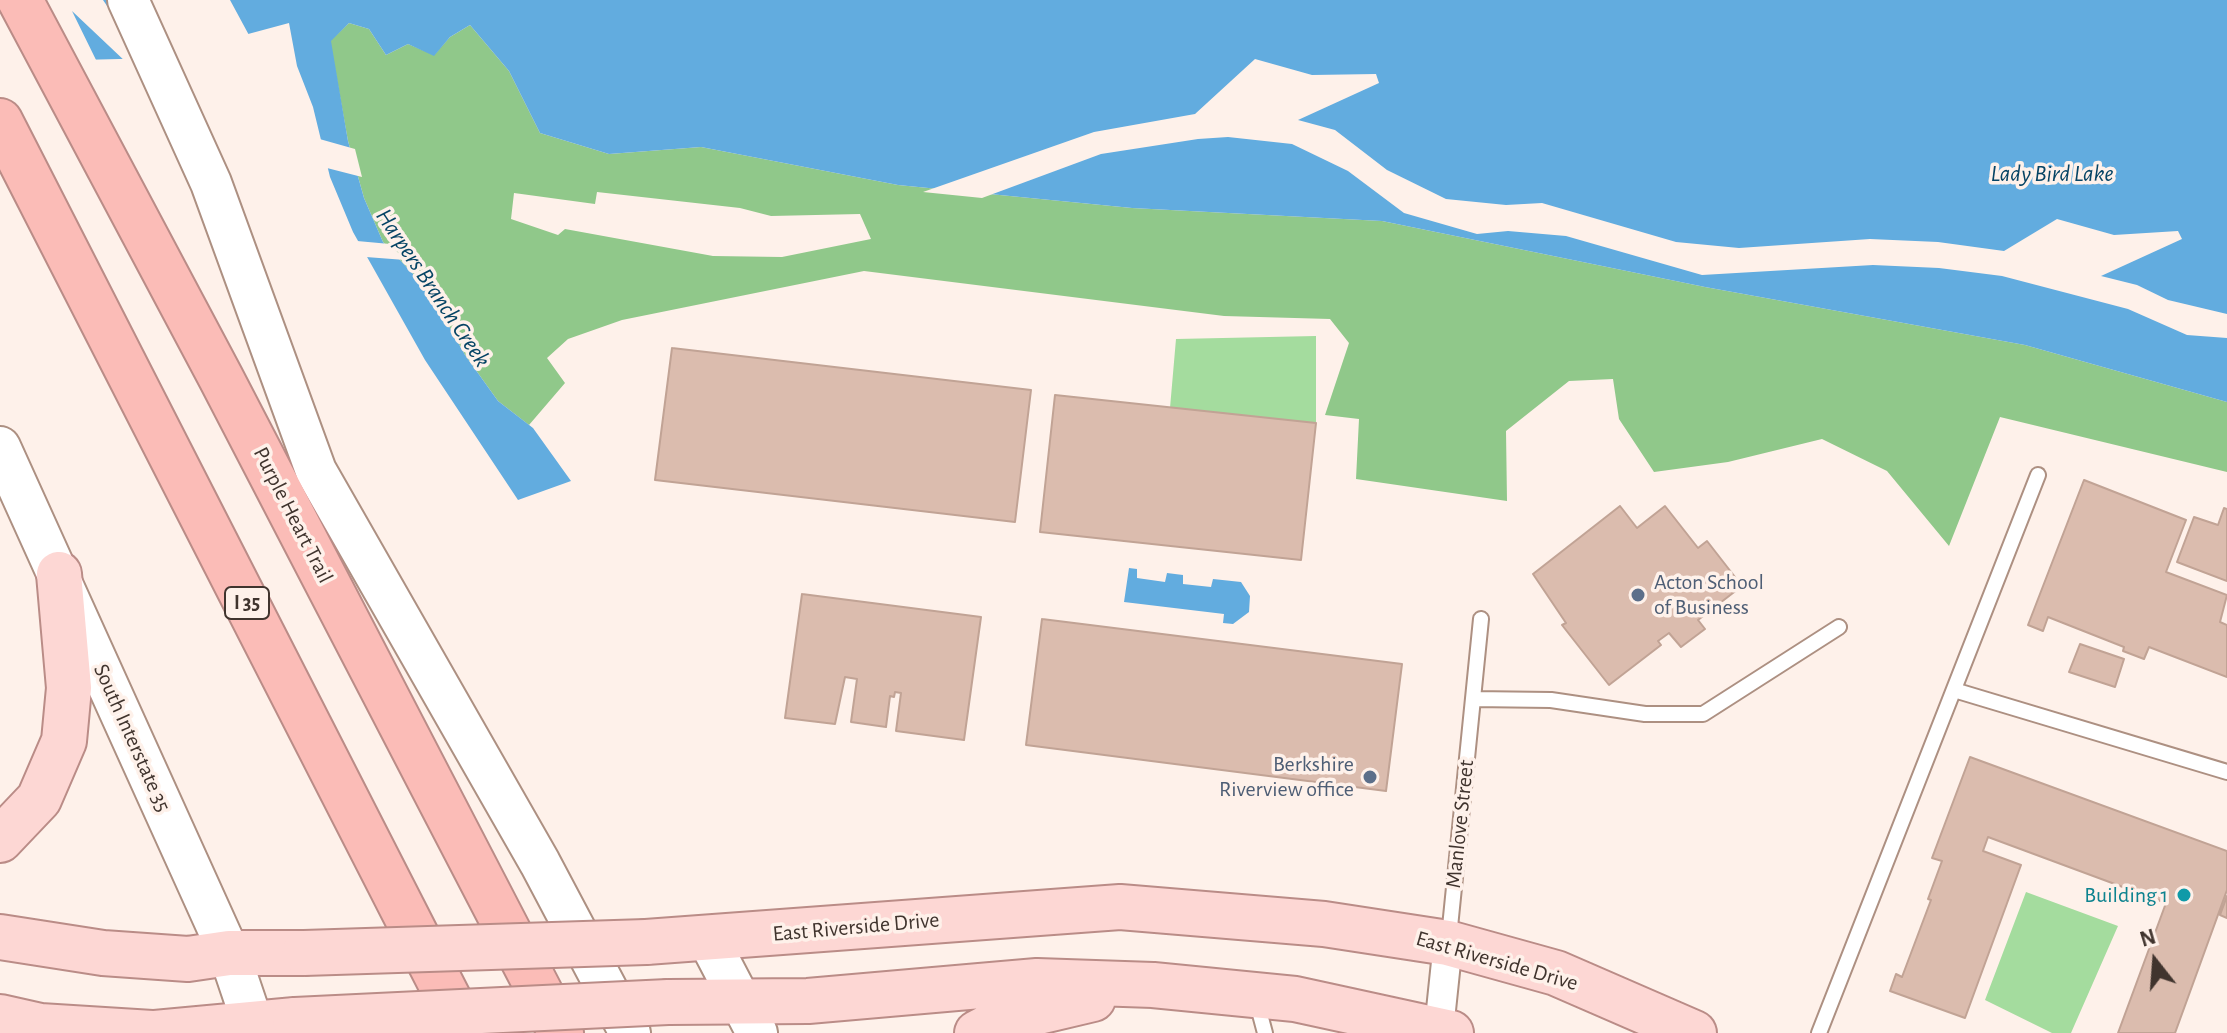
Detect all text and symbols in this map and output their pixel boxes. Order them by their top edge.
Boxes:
water label: Lady Bird Lake [1991,160,2113,188]
water label: Harpers Branch Creek [369,203,497,373]
street label: Purple Heart Trail [247,443,339,587]
place label: Acton School of Business [1654,569,1764,620]
marker: Acton School of Business [1629,586,1647,604]
road number: I 35 [225,587,269,619]
street label: South Interstate 35 [88,660,176,816]
place label: Berkshire Riverview office [1219,751,1354,802]
street label: Manlove Street [1440,759,1480,889]
marker: Berkshire Riverview office [1361,768,1379,786]
place label: Building 1 [2084,882,2168,908]
marker: Building 1 [2175,886,2193,904]
street label: East Riverside Drive [772,907,940,947]
north arrow [2115,921,2195,1001]
street label: East Riverside Drive [1413,925,1581,997]
text: N [2137,925,2159,951]

